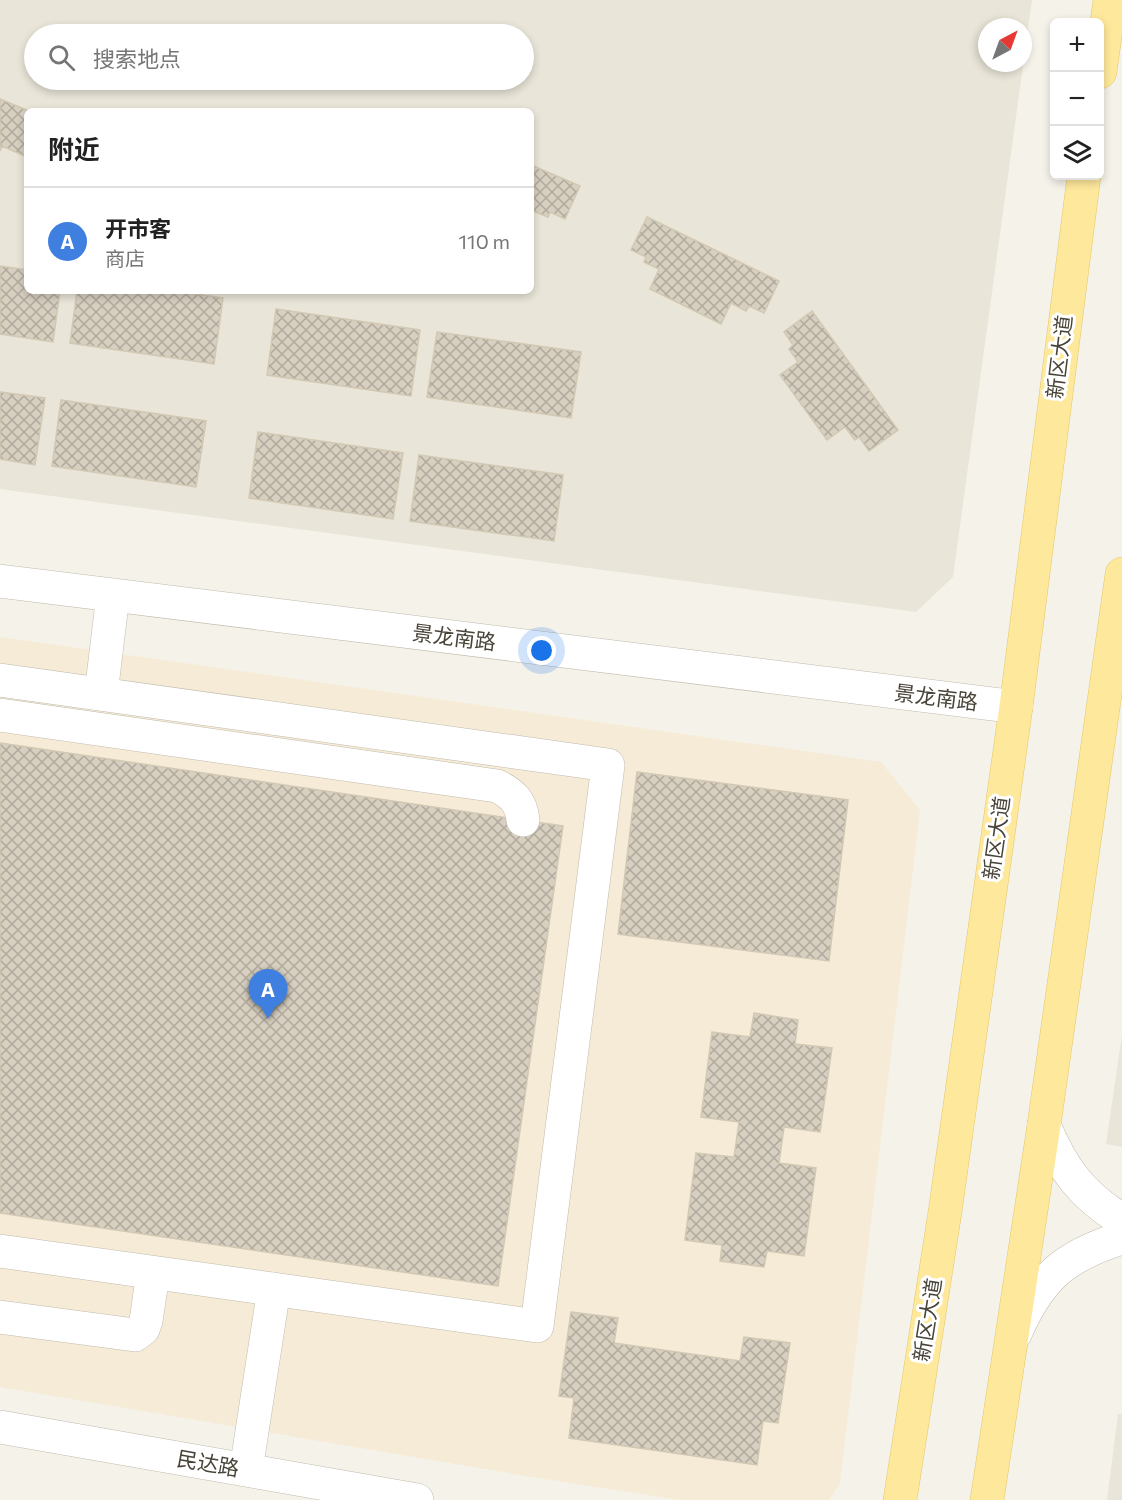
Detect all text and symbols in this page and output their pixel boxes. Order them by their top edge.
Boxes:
north arrow [978,18,1032,72]
map controls [1050,18,1104,180]
button: + [1050,18,1104,72]
search box [24,24,534,90]
icon: search [45,41,78,74]
text: 搜索地点 [93,45,181,72]
button: − [1050,72,1104,126]
button: layers [1050,126,1104,180]
text: 附近 [48,133,100,164]
text: 开市客 [105,215,171,242]
text: A [60,229,75,253]
text: 110 m [459,229,510,253]
text: 商店 [105,246,145,270]
street label: 新区大道 [1041,314,1076,400]
street label: 景龙南路 [411,619,497,654]
your location [527,636,556,665]
street label: 景龙南路 [893,679,979,714]
street label: 新区大道 [977,794,1014,881]
pin: A [248,970,288,1019]
street label: 新区大道 [908,1276,945,1363]
street label: 民达路 [175,1445,241,1480]

